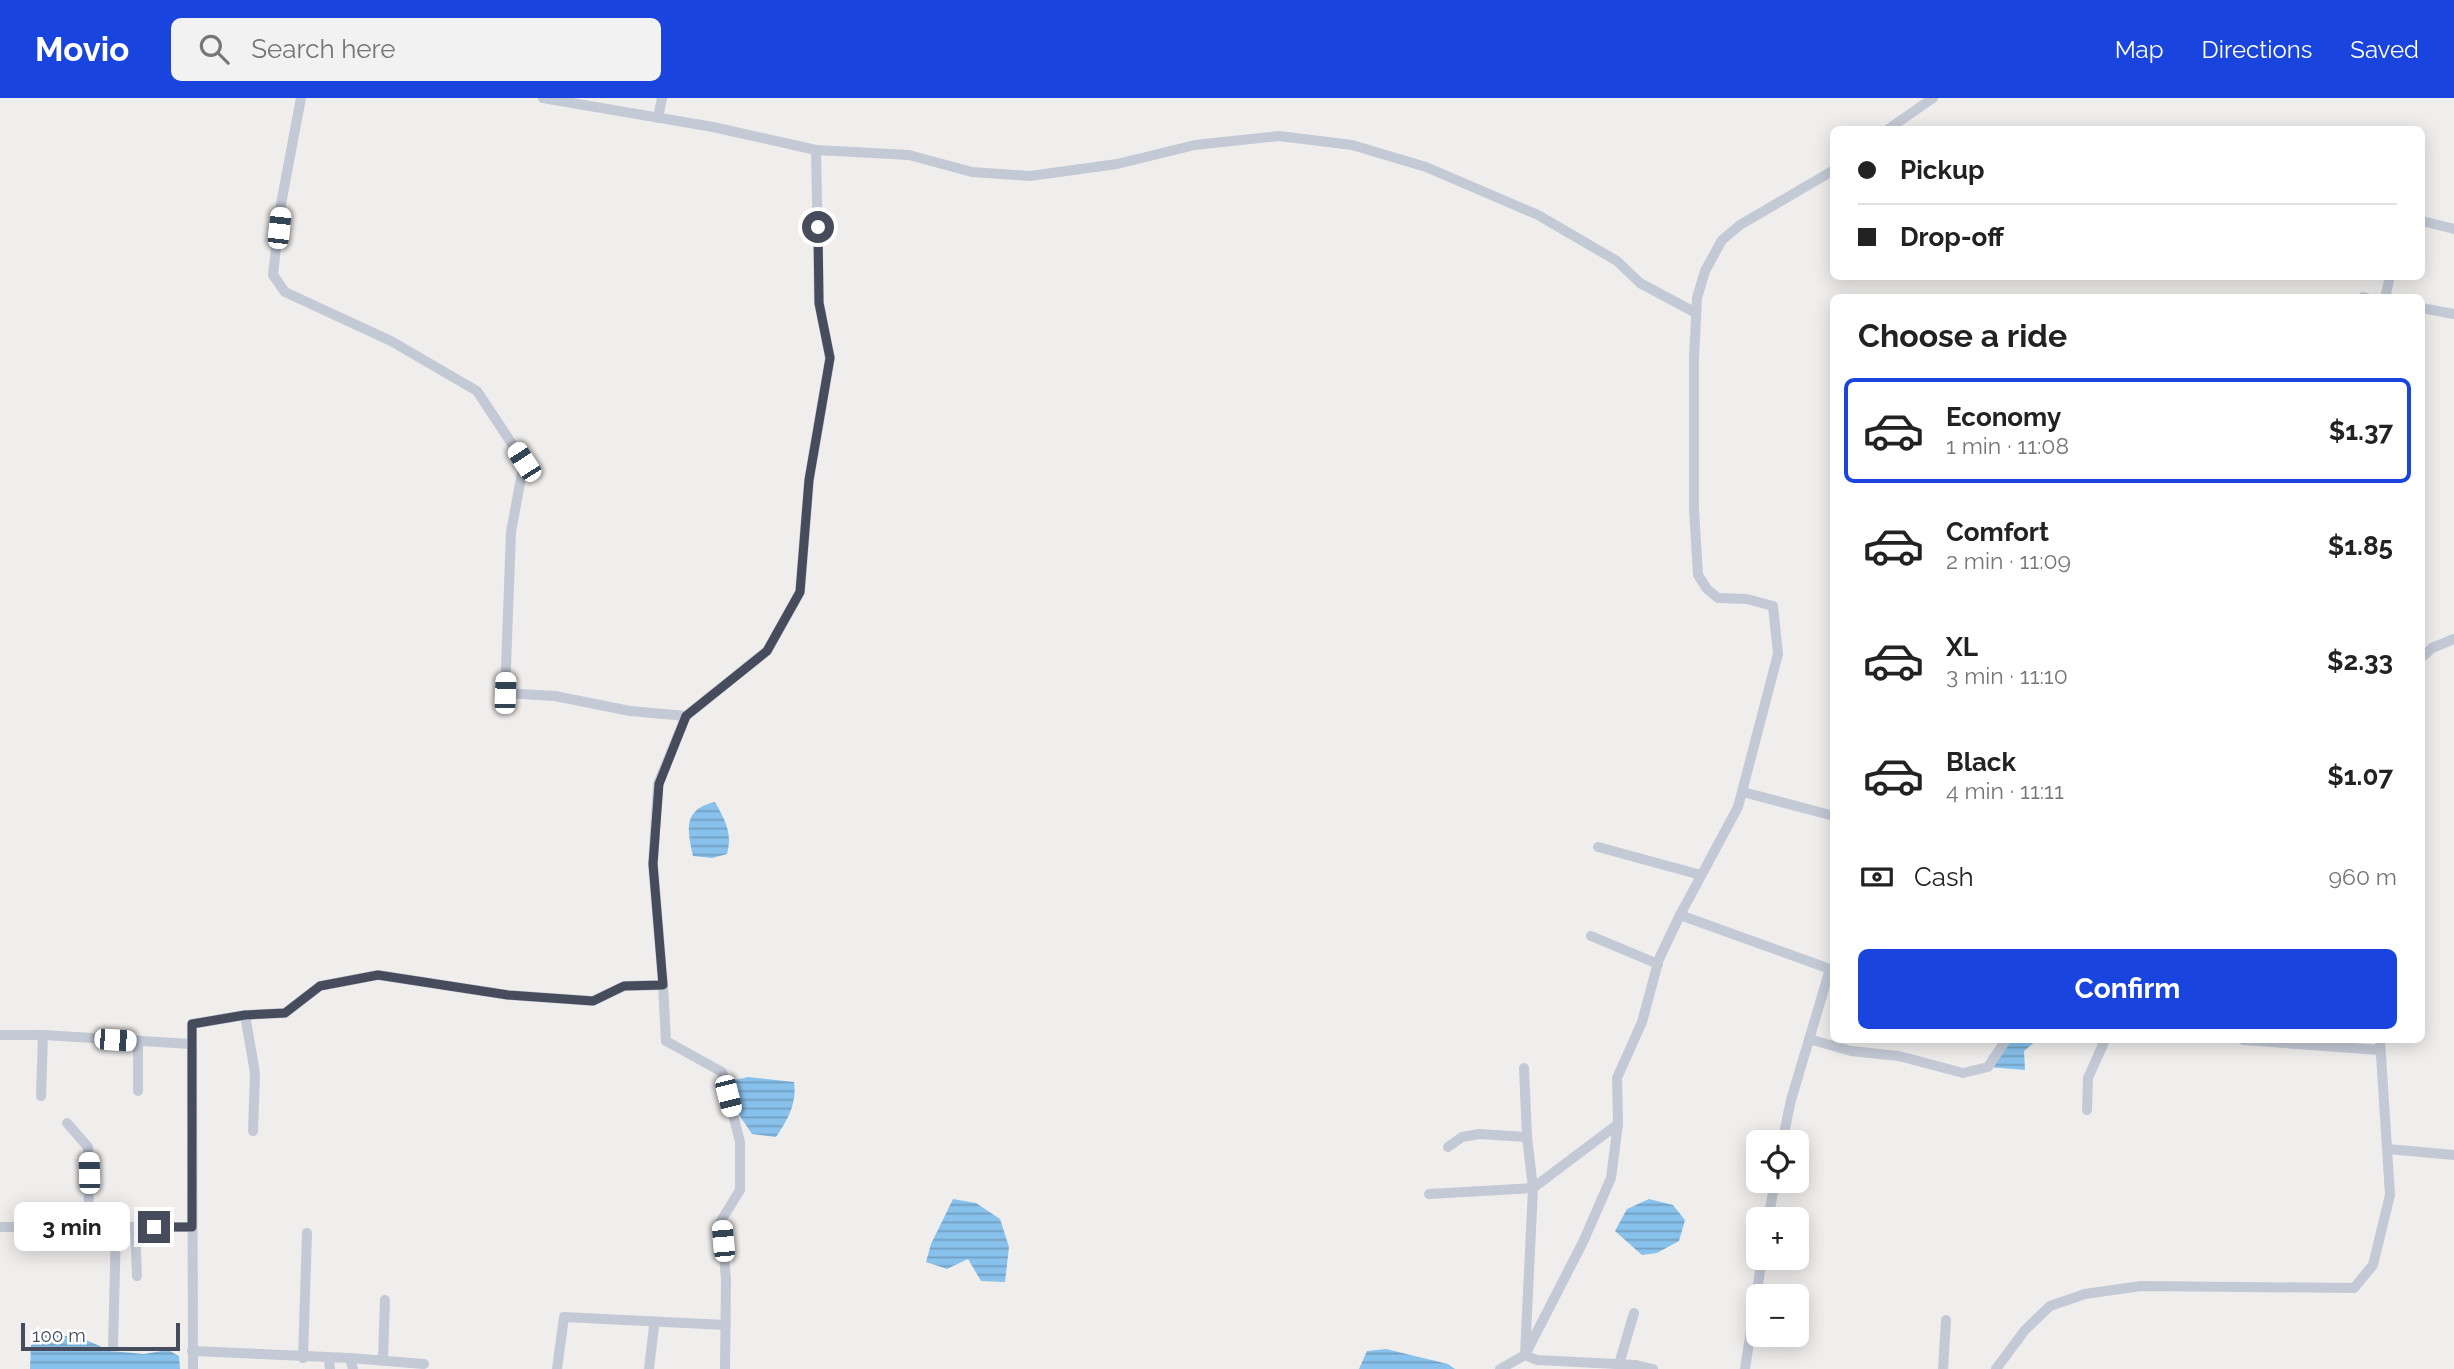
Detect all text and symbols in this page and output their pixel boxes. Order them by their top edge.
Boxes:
search box [171,18,661,81]
text: Movio [35,30,129,69]
icon: search [195,30,233,68]
text: Search here [251,34,396,64]
text: Map [2115,35,2164,64]
text: Directions [2202,35,2312,64]
text: Saved [2350,35,2419,64]
text: Pickup [1900,155,1985,185]
car [267,206,292,250]
route start [802,211,834,243]
text: Drop-off [1900,222,2004,252]
text: Choose a ride [1858,317,2067,354]
icon: car [1862,399,1925,462]
text: Economy [1946,402,2061,432]
text: $1.37 [2329,416,2393,446]
text: 1 min · 11:08 [1946,432,2069,459]
car [504,439,545,485]
icon: car [1862,514,1925,577]
text: Comfort [1946,517,2049,547]
text: $1.85 [2328,531,2393,561]
text: 2 min · 11:09 [1946,547,2071,574]
icon: car [1862,629,1925,692]
text: XL [1946,632,1978,662]
text: $2.33 [2327,646,2393,676]
text: 3 min · 11:10 [1946,662,2068,689]
car [494,672,517,714]
icon: car [1862,744,1925,807]
text: Black [1946,747,2016,777]
text: $1.07 [2327,761,2393,791]
text: 4 min · 11:11 [1946,777,2064,804]
icon: cash [1858,858,1896,896]
text: Cash [1914,862,1974,892]
text: 960 m [2329,863,2397,890]
button: Confirm [1858,949,2397,1029]
car [94,1028,137,1052]
car [713,1073,744,1119]
map controls [1746,1130,1809,1347]
button: locate [1746,1130,1809,1193]
car [79,1152,100,1194]
callout: 3 min [14,1202,130,1252]
button: + [1746,1207,1809,1270]
route end [138,1211,170,1243]
text: 3 min [42,1213,102,1240]
car [711,1219,736,1263]
button: − [1746,1284,1809,1347]
scale bar [21,1320,180,1352]
text: 100 m [32,1324,86,1346]

